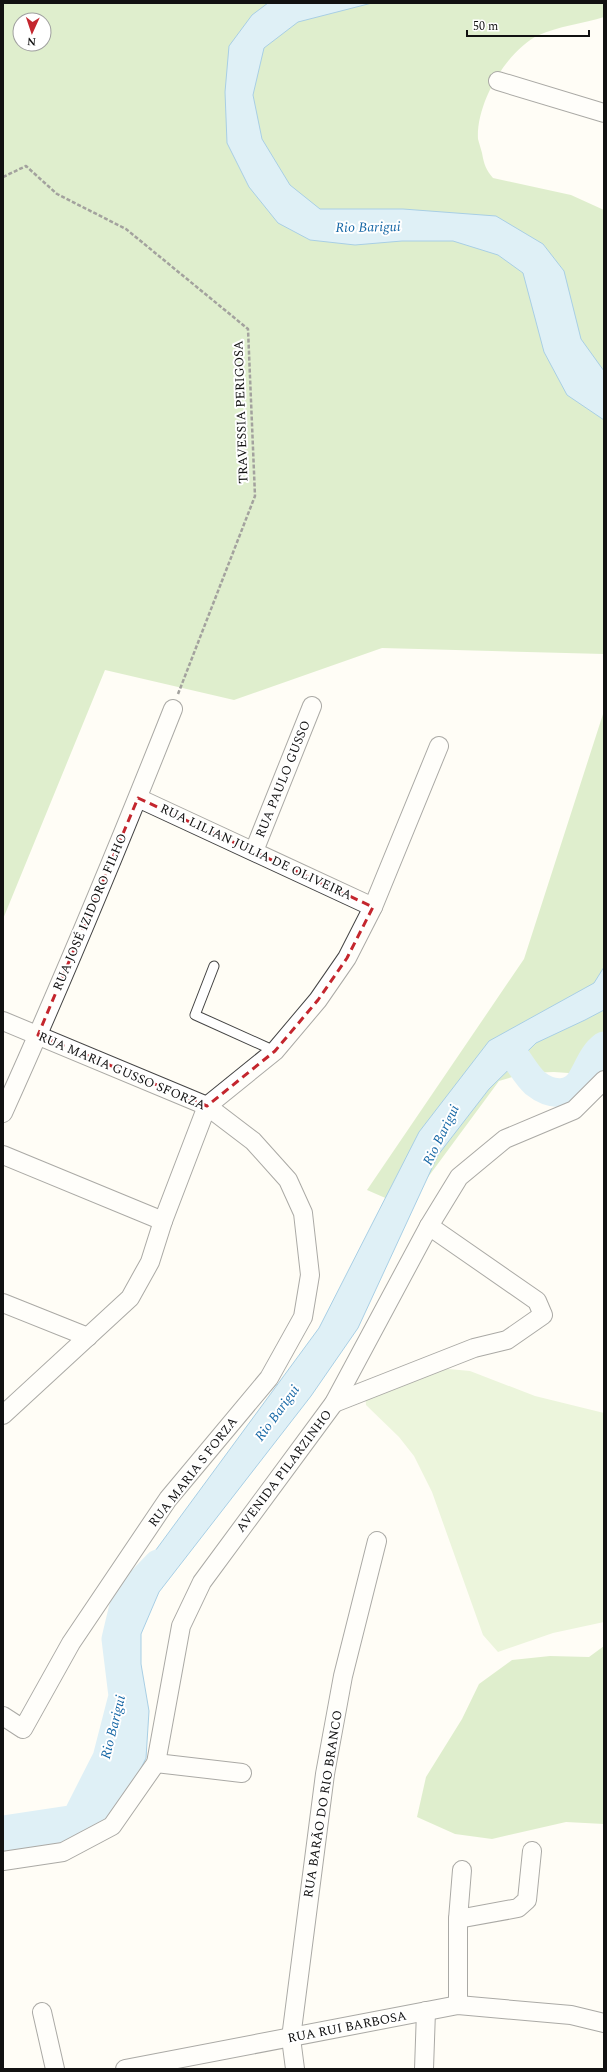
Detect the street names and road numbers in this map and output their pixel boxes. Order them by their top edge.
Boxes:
street label: TRAVESSIA PERIGOSA [228,340,253,484]
street label: RUA PAULO GUSSO [250,717,316,841]
street label: RUA LILIAN JULIA DE OLIVEIRA [157,799,355,905]
street label: RUA JOSÉ IZIDORO FILHO [48,830,132,994]
street label: RUA MARIA GUSSO SFORZA [35,1027,209,1115]
street label: AVENIDA PILARZINHO [231,1405,337,1537]
street label: RUA MARIA S FORZA [143,1412,243,1532]
street label: RUA BARÃO DO RIO BRANCO [298,1709,348,1899]
street label: RUA RUI BARBOSA [286,2006,408,2048]

